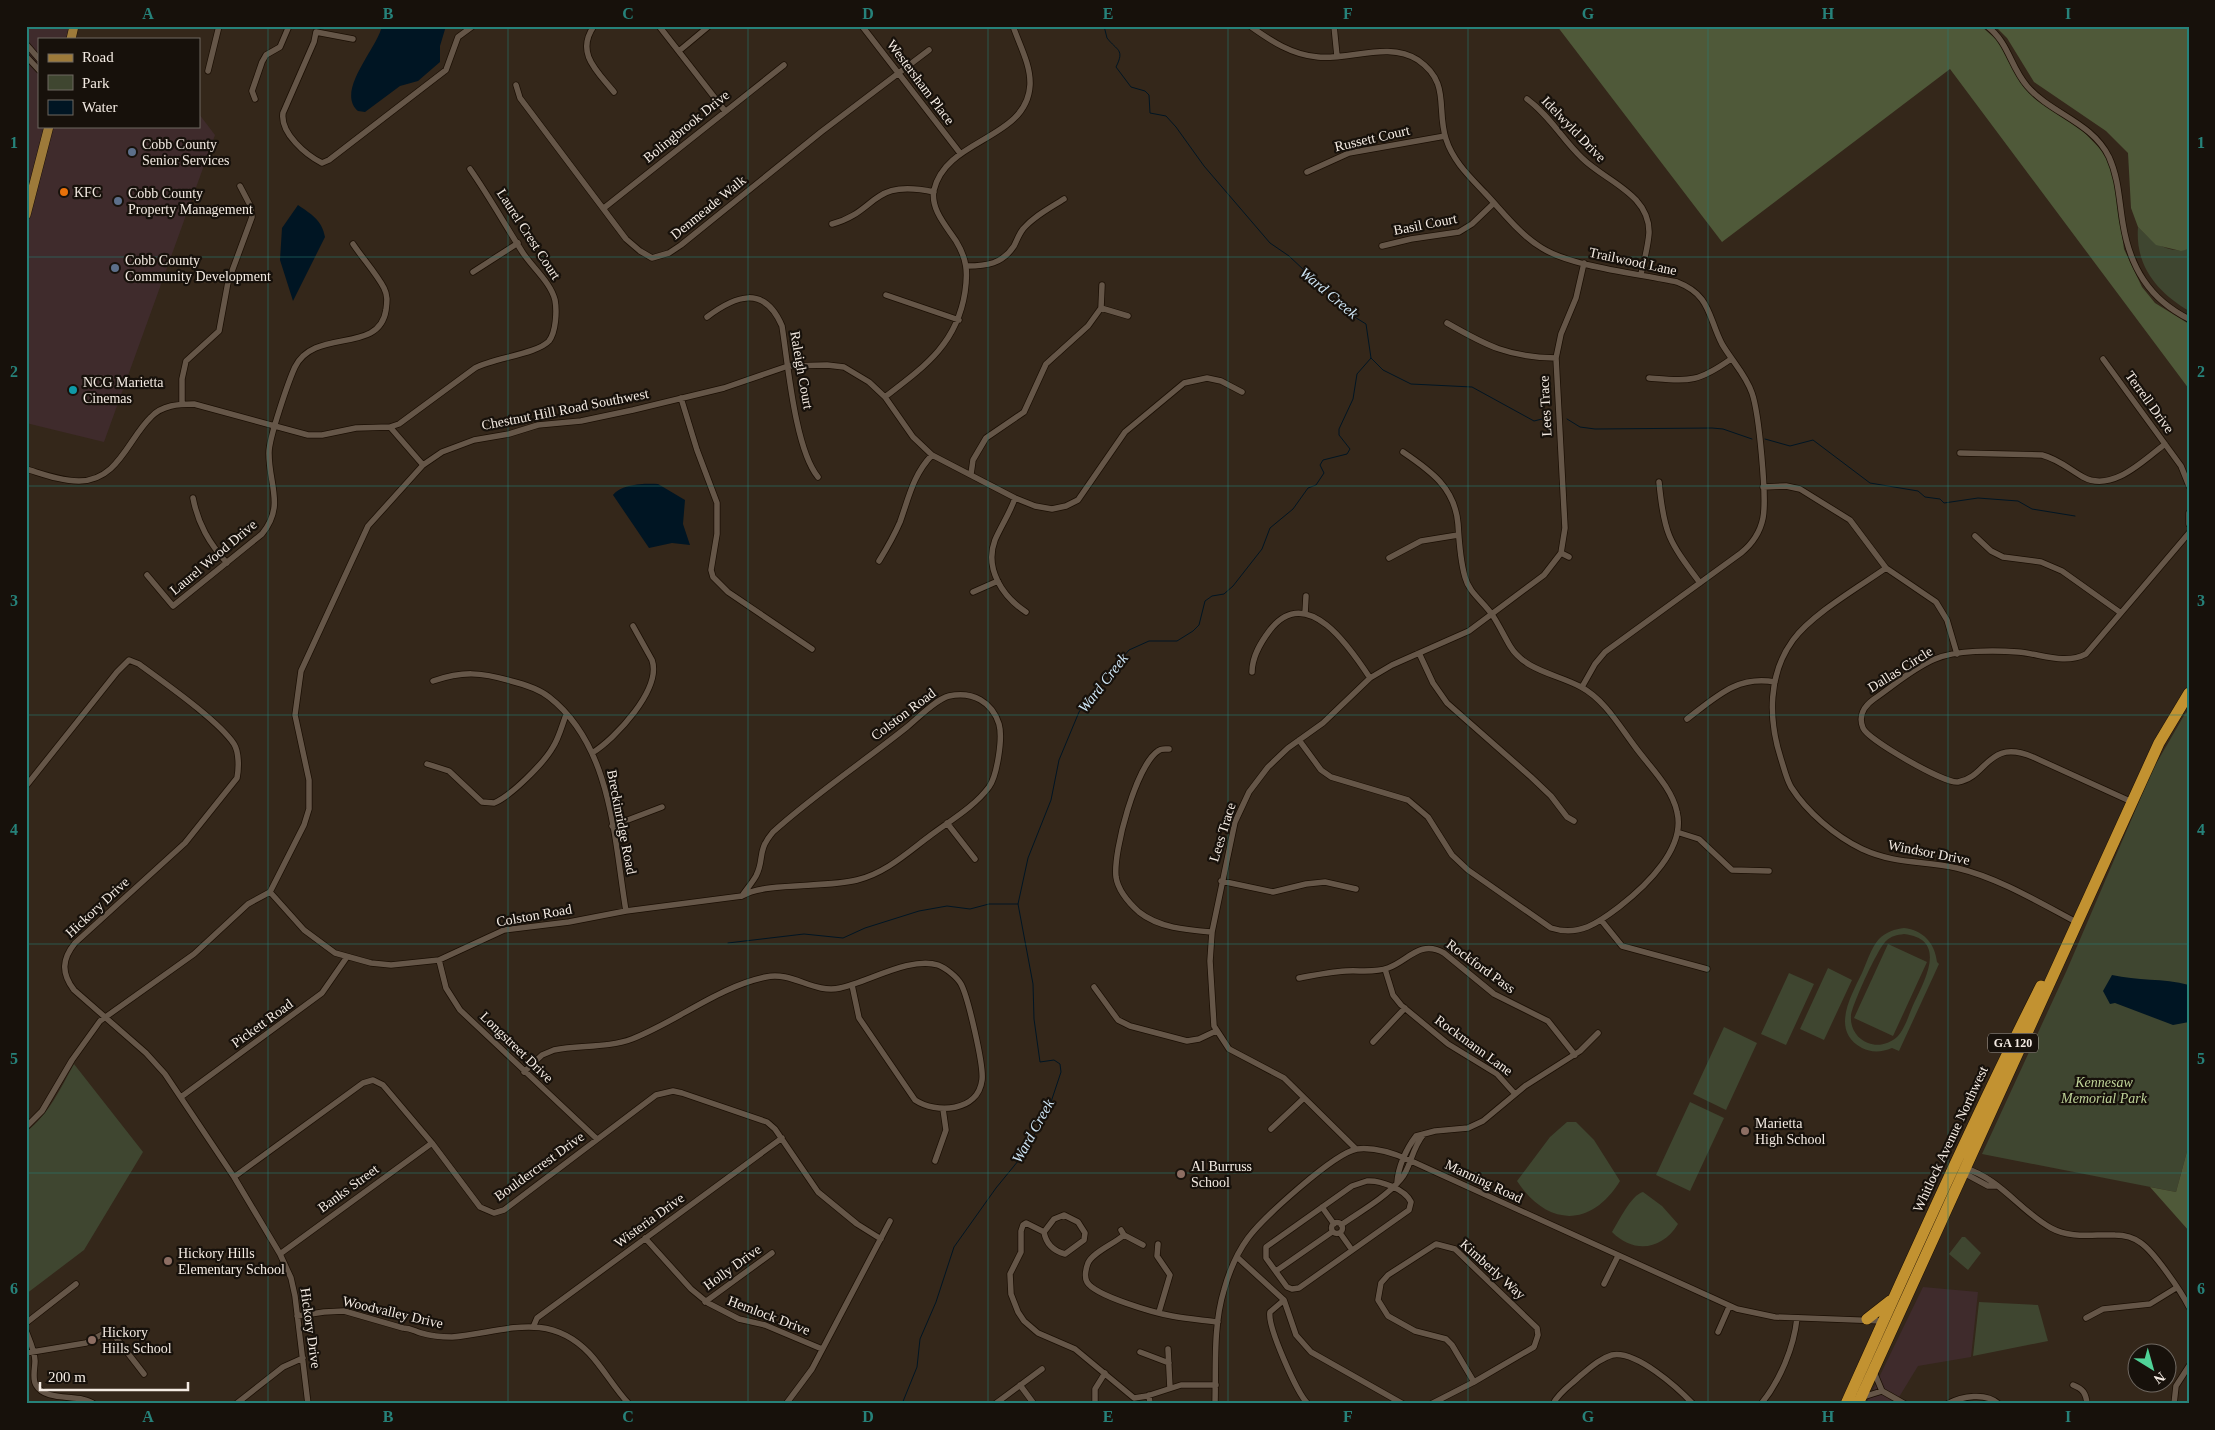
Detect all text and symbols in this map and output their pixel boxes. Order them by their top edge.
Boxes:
text: A [142,5,154,22]
text: B [383,5,394,22]
text: C [622,5,634,22]
text: D [862,5,874,22]
text: E [1103,5,1113,22]
text: F [1343,5,1353,22]
text: G [1582,5,1595,22]
text: H [1822,5,1835,22]
text: I [2065,5,2071,22]
street label: Westersham Place [884,37,957,128]
legend [38,38,200,128]
text: Road [82,49,114,65]
text: Park [82,75,110,91]
street label: Bolingbrook Drive [640,87,732,166]
street label: Idelwyld Drive [1539,94,1609,165]
text: Water [82,99,117,115]
street label: Russett Court [1333,123,1411,154]
text: 1 [10,134,18,151]
text: 1 [2197,134,2205,151]
place label: Cobb County Senior Services [142,137,229,168]
marker: Cobb County Senior Services [126,146,138,158]
street label: Denmeade Walk [668,173,749,242]
place label: KFC [74,185,101,200]
marker: KFC [58,186,70,198]
place label: Cobb County Property Management [128,186,253,217]
street label: Laurel Crest Court [494,186,564,282]
marker: Cobb County Property Management [112,195,124,207]
street label: Basil Court [1392,211,1458,238]
street label: Trailwood Lane [1588,245,1678,278]
place label: Cobb County Community Development [125,253,271,284]
marker: Cobb County Community Development [109,262,121,274]
water label: Ward Creek [1297,264,1361,322]
street label: Raleigh Court [787,330,816,410]
text: 2 [10,363,18,380]
text: 2 [2197,363,2205,380]
street label: Terrell Drive [2122,369,2177,436]
place label: NCG Marietta Cinemas [83,375,164,406]
street label: Lees Trace [1536,375,1555,437]
marker: NCG Marietta Cinemas [67,384,79,396]
street label: Chestnut Hill Road Southwest [480,386,650,433]
street label: Laurel Wood Drive [167,517,260,598]
text: 3 [10,592,18,609]
text: 3 [2197,592,2205,609]
street label: Dallas Circle [1865,644,1935,695]
water label: Ward Creek [1075,650,1131,716]
street label: Colston Road [868,685,938,743]
street label: Breckinridge Road [604,769,639,876]
street label: Lees Trace [1206,801,1239,864]
text: 4 [10,821,18,838]
text: 4 [2197,821,2205,838]
street label: Windsor Drive [1887,837,1971,868]
street label: Hickory Drive [63,874,132,941]
street label: Colston Road [495,901,573,930]
street label: Rockford Pass [1443,936,1518,996]
street label: Pickett Road [229,996,296,1051]
street label: Longstreet Drive [477,1009,556,1086]
street label: Rockmann Lane [1432,1012,1515,1079]
road number: GA 120 [1988,1034,2038,1052]
text: 5 [10,1050,18,1067]
text: 5 [2197,1050,2205,1067]
street label: Whitlock Avenue Northwest [1910,1064,1991,1215]
park label: Kennesaw Memorial Park [2060,1075,2148,1106]
water label: Ward Creek [1009,1096,1057,1166]
place label: Marietta High School [1755,1116,1826,1147]
marker: Marietta High School [1739,1125,1751,1137]
street label: Bouldercrest Drive [492,1129,587,1204]
street label: Manning Road [1443,1157,1525,1206]
place label: Al Burruss School [1191,1159,1252,1190]
street label: Banks Street [315,1161,382,1215]
marker: Al Burruss School [1175,1168,1187,1180]
street label: Wisteria Drive [612,1190,687,1251]
street label: Kimberly Way [1457,1236,1528,1302]
street label: Holly Drive [701,1242,764,1293]
place label: Hickory Hills Elementary School [178,1246,285,1277]
marker: Hickory Hills Elementary School [162,1255,174,1267]
text: 6 [10,1280,18,1297]
text: 6 [2197,1280,2205,1297]
street label: Hickory Drive [297,1287,324,1369]
street label: Hemlock Drive [726,1293,812,1338]
street label: Woodvalley Drive [341,1294,445,1331]
place label: Hickory Hills School [102,1325,172,1356]
marker: Hickory Hills School [86,1334,98,1346]
north arrow [2128,1342,2178,1392]
scale bar [40,1360,188,1392]
text: 200 m [48,1369,86,1385]
text: N [2151,1369,2168,1387]
text: A [142,1408,154,1425]
text: B [383,1408,394,1425]
text: C [622,1408,634,1425]
text: D [862,1408,874,1425]
text: E [1103,1408,1113,1425]
text: F [1343,1408,1353,1425]
text: G [1582,1408,1595,1425]
text: H [1822,1408,1835,1425]
text: I [2065,1408,2071,1425]

